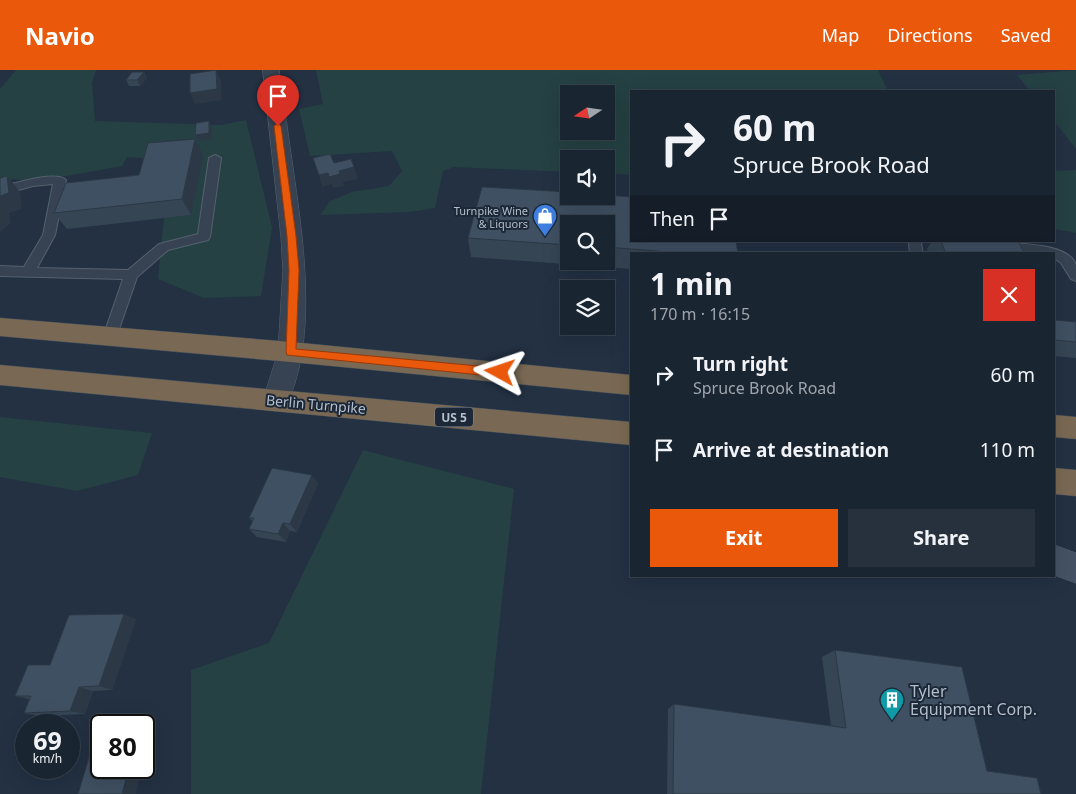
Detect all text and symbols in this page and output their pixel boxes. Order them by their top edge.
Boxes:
text: Navio [25,19,95,52]
text: Map [822,23,859,47]
text: Directions [887,23,973,47]
text: Saved [1001,23,1051,47]
pin [257,75,299,126]
icon: arrive [264,82,292,110]
north arrow [560,85,615,140]
map controls [560,85,615,335]
text: 60 m [733,104,816,151]
icon: right [650,110,715,175]
text: Spruce Brook Road [733,149,930,179]
button: sound [560,150,615,205]
place label: Turnpike Wine & Liquors [454,203,528,231]
shop icon: Turnpike Wine & Liquors [532,203,558,237]
icon: arrive [705,205,733,233]
text: Then [650,206,695,232]
button: search [560,215,615,270]
text: 1 min [650,263,733,304]
button: close [983,269,1035,321]
button: layers [560,280,615,335]
text: 170 m · 16:15 [650,303,750,325]
position arrow [473,345,525,397]
text: Turn right [693,351,788,377]
icon: right [650,361,678,389]
text: 60 m [991,362,1035,388]
text: Spruce Brook Road [693,377,836,399]
street label: Berlin Turnpike [265,390,367,418]
road number: US 5 [435,408,473,427]
icon: arrive [650,436,678,464]
text: Arrive at destination [693,437,889,463]
text: 110 m [980,437,1035,463]
button: Exit [650,509,838,567]
button: Share [848,509,1035,567]
place label: Tyler Equipment Corp. [910,680,1037,720]
building icon: Tyler Equipment Corp. [879,687,905,721]
speed limit sign: 80 [90,714,155,779]
text: 69 [33,723,62,757]
text: km/h [33,750,62,767]

